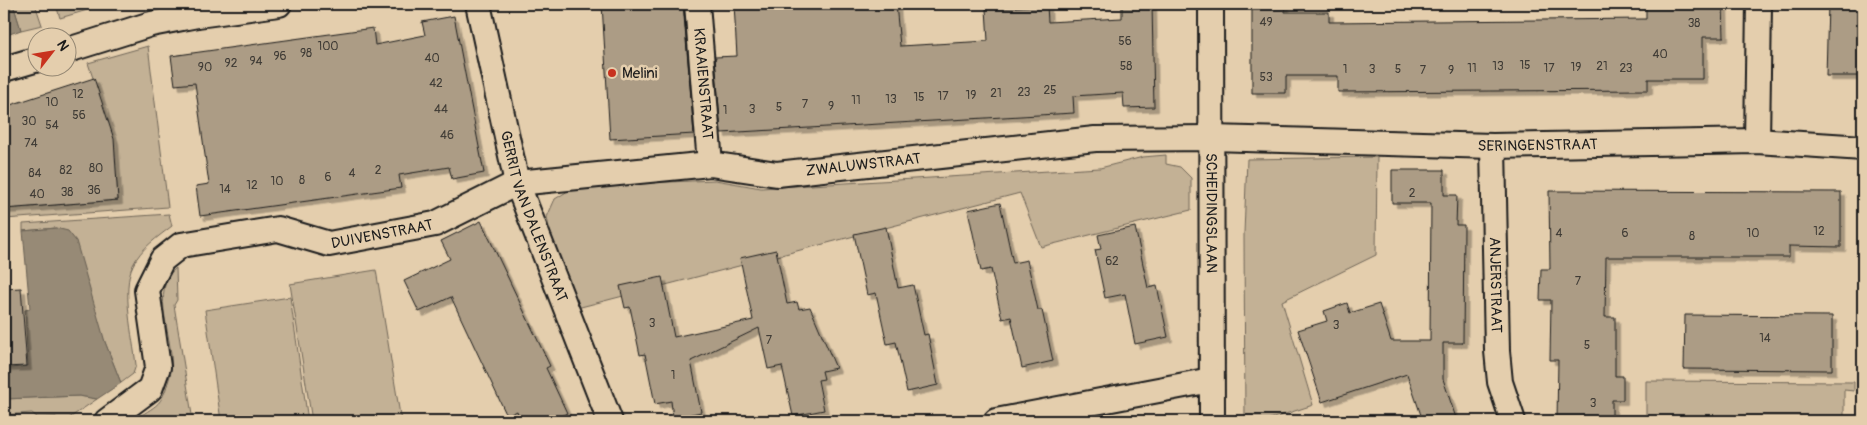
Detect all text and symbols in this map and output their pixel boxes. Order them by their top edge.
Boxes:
house number: 49 [1259,15,1273,30]
house number: 38 [1688,16,1700,31]
street label: KRAAIENSTRAAT [689,27,717,140]
north arrow [28,28,78,78]
house number: 56 [1118,34,1132,49]
text: N [53,37,72,54]
house number: 100 [317,39,339,54]
house number: 98 [300,46,312,61]
house number: 40 [1652,47,1668,62]
house number: 96 [273,49,287,64]
house number: 40 [424,51,440,66]
house number: 94 [249,54,263,69]
house number: 92 [225,56,238,71]
house number: 15 [1519,58,1531,73]
house number: 58 [1120,59,1132,74]
house number: 13 [1492,59,1504,74]
house number: 21 [1596,59,1608,74]
house number: 90 [198,60,212,75]
house number: 19 [1571,60,1581,75]
house number: 11 [1467,61,1477,76]
house number: 17 [1543,61,1555,76]
house number: 23 [1619,61,1633,76]
house number: 1 [1343,62,1347,77]
house number: 3 [1369,62,1376,77]
house number: 5 [1395,62,1401,77]
house number: 7 [1420,63,1427,78]
house number: 9 [1448,63,1454,78]
place label: Melini [622,64,658,83]
marker: Melini [606,67,618,79]
house number: 53 [1259,70,1273,85]
house number: 42 [429,76,443,91]
house number: 25 [1043,83,1057,98]
house number: 23 [1017,85,1031,100]
house number: 21 [990,86,1002,101]
house number: 12 [72,87,84,102]
house number: 19 [966,88,976,103]
house number: 17 [937,89,949,104]
house number: 15 [913,90,925,105]
house number: 13 [885,92,897,107]
house number: 11 [851,93,861,108]
house number: 10 [46,95,58,110]
house number: 7 [802,97,809,112]
house number: 9 [828,99,834,114]
house number: 5 [776,100,782,115]
house number: 44 [434,102,448,117]
house number: 3 [749,102,756,117]
house number: 1 [723,103,727,118]
house number: 56 [72,108,86,123]
house number: 30 [22,114,36,129]
house number: 54 [45,118,59,133]
house number: 46 [440,128,454,143]
street label: GERRIT VAN DALENSTRAAT [496,129,572,305]
street label: SERINGENSTRAAT [1477,135,1598,156]
house number: 74 [24,136,38,151]
street label: ZWALUWSTRAAT [805,149,922,180]
street label: SCHEIDINGSLAAN [1202,153,1221,273]
house number: 80 [89,161,103,176]
house number: 82 [60,163,73,178]
house number: 2 [375,163,382,178]
house number: 84 [28,166,42,181]
house number: 4 [349,166,356,181]
house number: 6 [325,170,332,185]
house number: 8 [299,173,305,188]
house number: 10 [271,174,283,189]
house number: 12 [246,178,258,193]
house number: 14 [219,182,231,197]
house number: 36 [87,183,101,198]
house number: 38 [61,185,73,200]
house number: 2 [1409,186,1416,201]
house number: 40 [29,187,45,202]
street label: DUIVENSTRAAT [330,215,435,253]
house number: 12 [1813,224,1825,239]
house number: 4 [1556,226,1563,241]
house number: 6 [1622,226,1629,241]
house number: 10 [1747,226,1759,241]
house number: 8 [1689,229,1695,244]
street label: ANJERSTRAAT [1485,237,1506,333]
house number: 62 [1105,254,1119,269]
house number: 7 [1575,274,1582,289]
house number: 3 [649,316,656,331]
house number: 3 [1333,318,1340,333]
house number: 14 [1759,331,1771,346]
house number: 7 [766,333,773,348]
house number: 5 [1584,338,1590,353]
house number: 1 [671,368,675,383]
house number: 3 [1590,396,1597,411]

